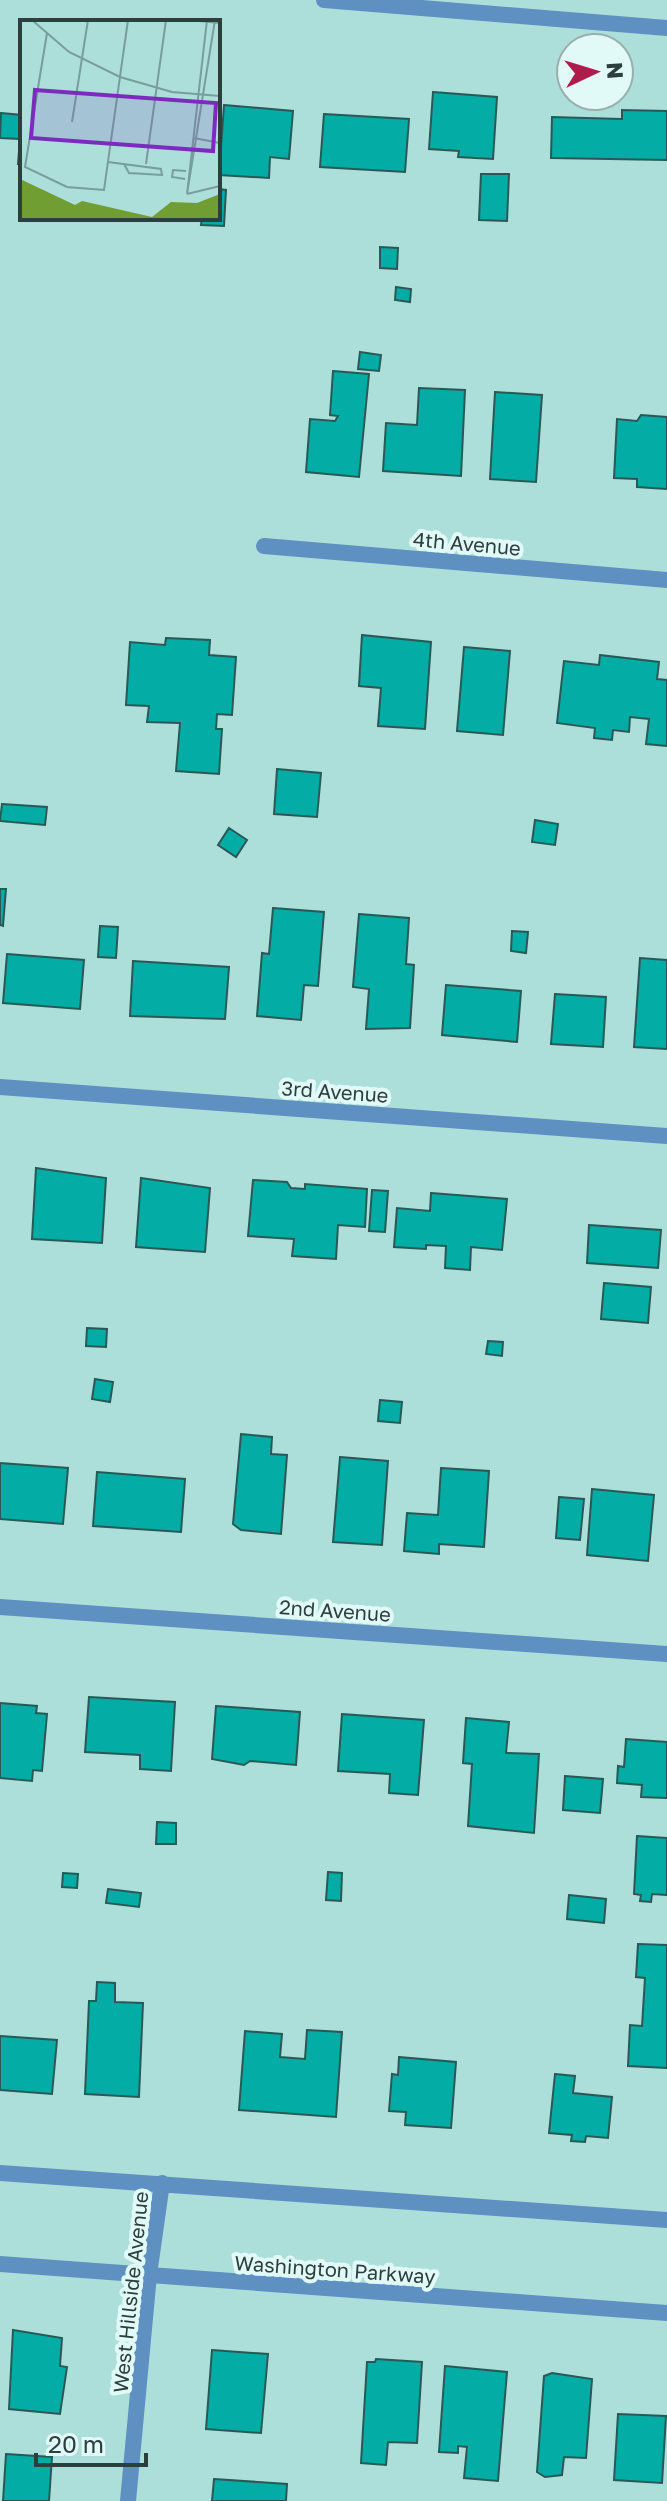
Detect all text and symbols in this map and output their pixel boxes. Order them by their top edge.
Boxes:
inset map [20,20,220,220]
north arrow [555,32,635,112]
text: N [601,61,630,80]
street label: 4th Avenue [412,526,522,560]
street label: 3rd Avenue [281,1075,389,1107]
street label: 2nd Avenue [278,1594,392,1626]
street label: West Hillside Avenue [107,2190,153,2394]
street label: Washington Parkway [234,2250,436,2288]
scale bar [36,2417,146,2467]
text: 20 m [48,2429,104,2458]

